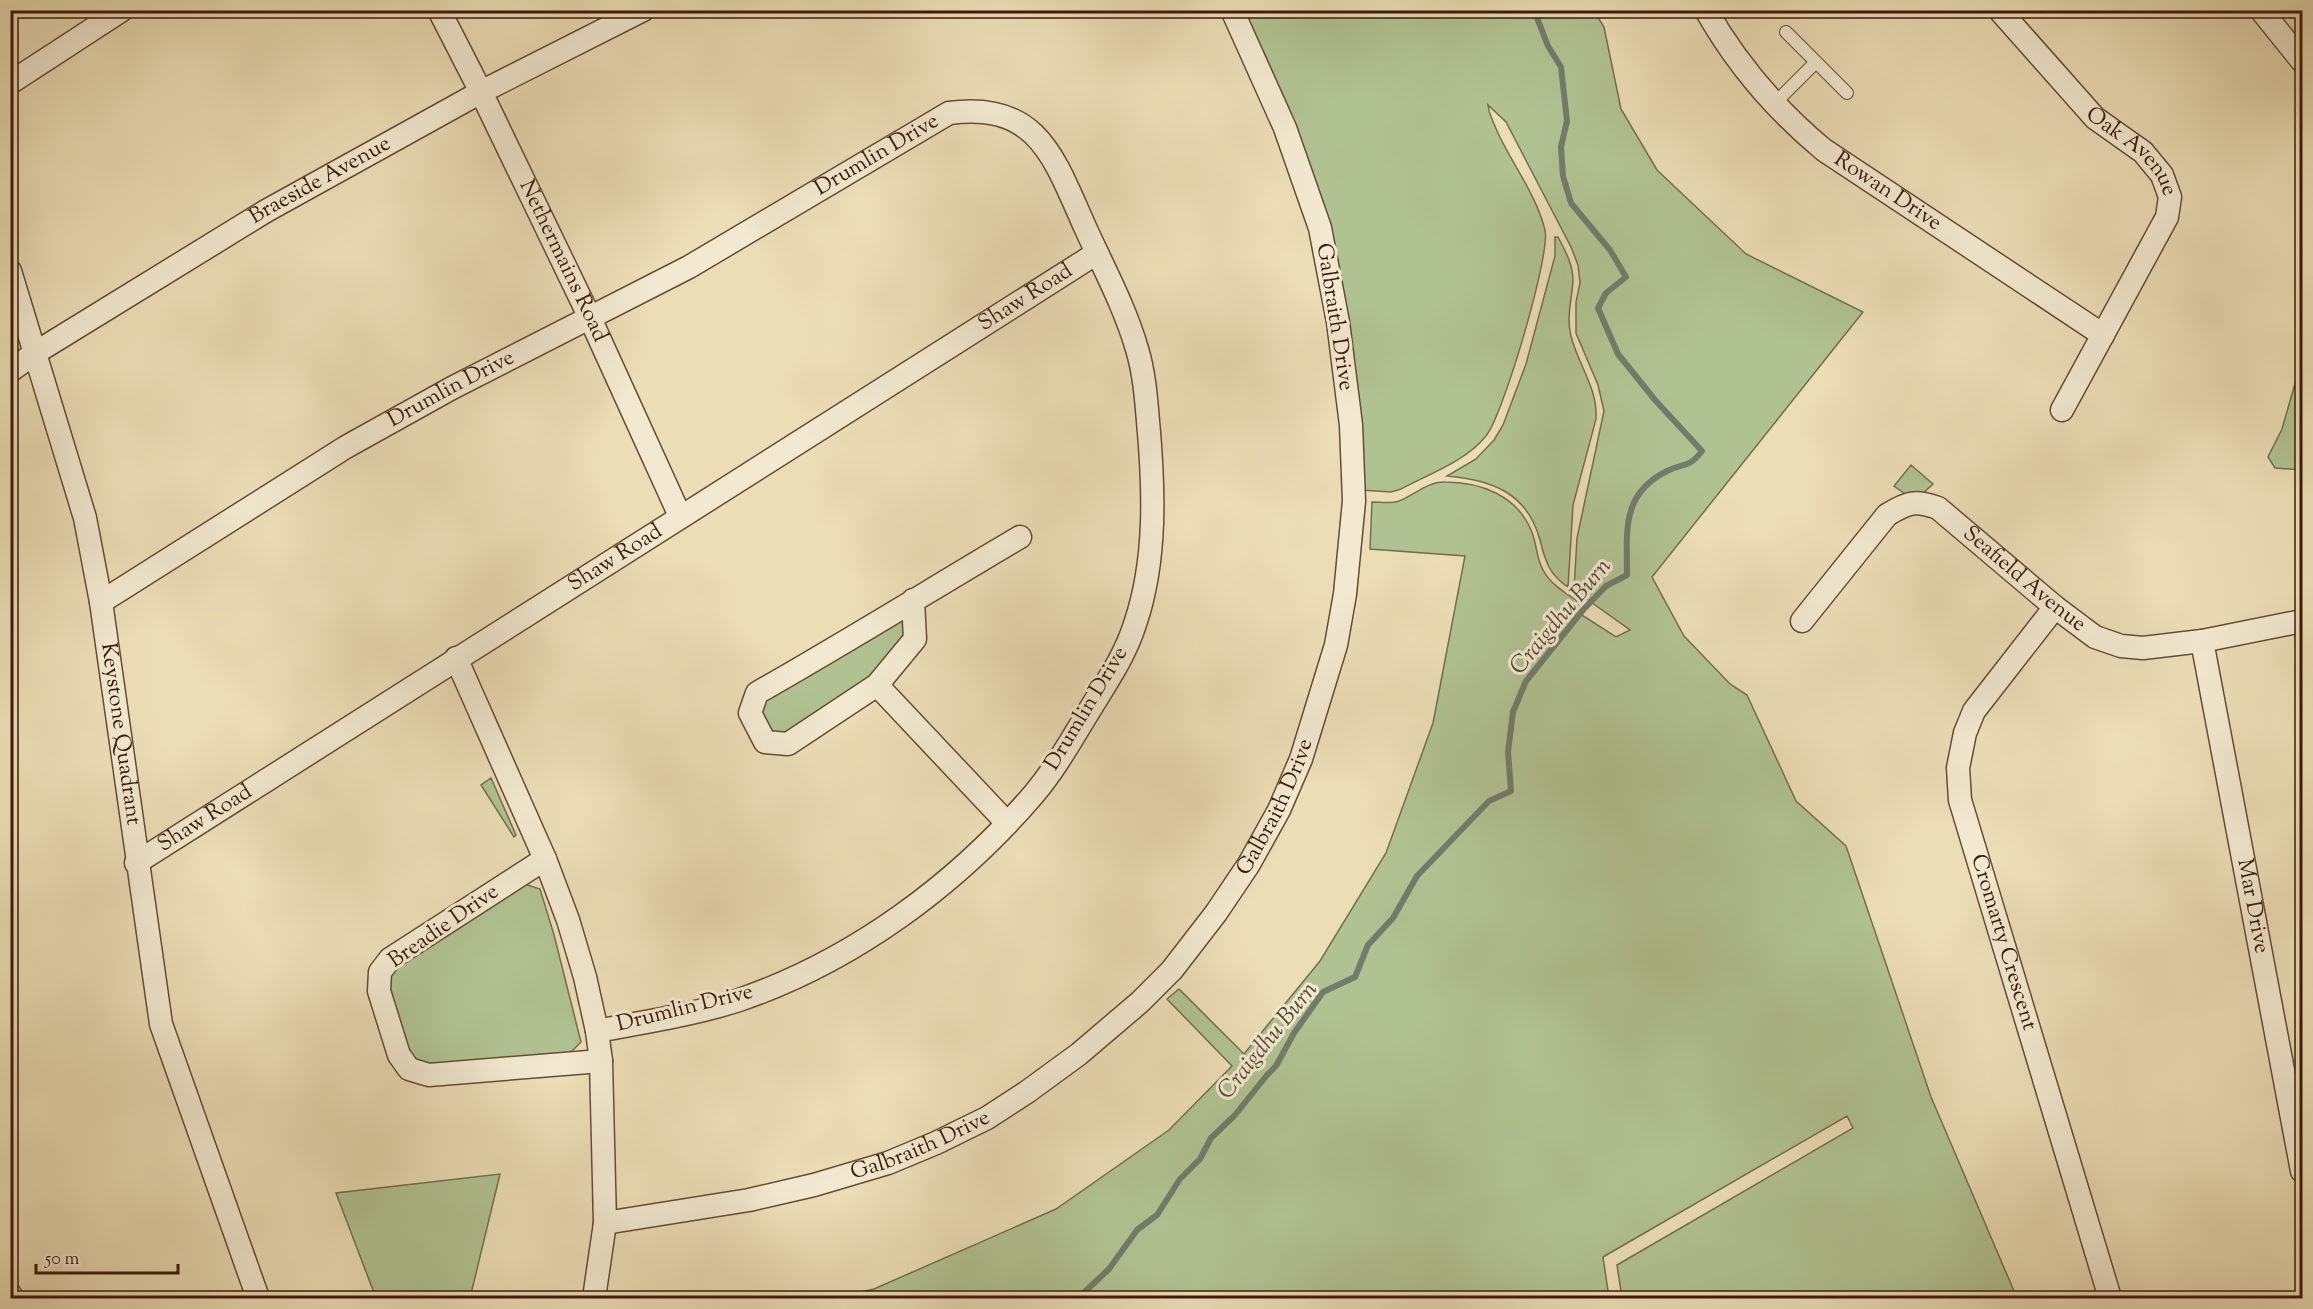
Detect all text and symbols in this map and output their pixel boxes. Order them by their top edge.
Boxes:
street label: Oak Avenue [2078,100,2184,201]
street label: Drumlin Drive [809,106,945,205]
street label: Braeside Avenue [243,129,397,233]
street label: Rowan Drive [1827,144,1948,240]
street label: Nethermains Road [510,175,615,348]
street label: Galbraith Drive [1307,241,1361,393]
street label: Shaw Road [972,256,1079,340]
street label: Drumlin Drive [382,343,520,437]
street label: Shaw Road [562,517,669,601]
street label: Seafield Avenue [1955,519,2092,641]
water label: Craigdhu Burn [1502,551,1620,683]
street label: Keystone Quadrant [91,641,149,828]
street label: Drumlin Drive [1037,641,1137,777]
street label: Galbraith Drive [1229,735,1322,883]
street label: Shaw Road [152,777,259,861]
street label: Cromarty Crescent [1961,850,2045,1035]
street label: Mar Drive [2227,856,2277,956]
street label: Breadie Drive [382,877,506,977]
water label: Craigdhu Burn [1210,974,1326,1107]
street label: Drumlin Drive [613,977,757,1041]
street label: Galbraith Drive [847,1103,996,1189]
scale bar [36,1237,178,1275]
text: 50 m [44,1247,80,1273]

